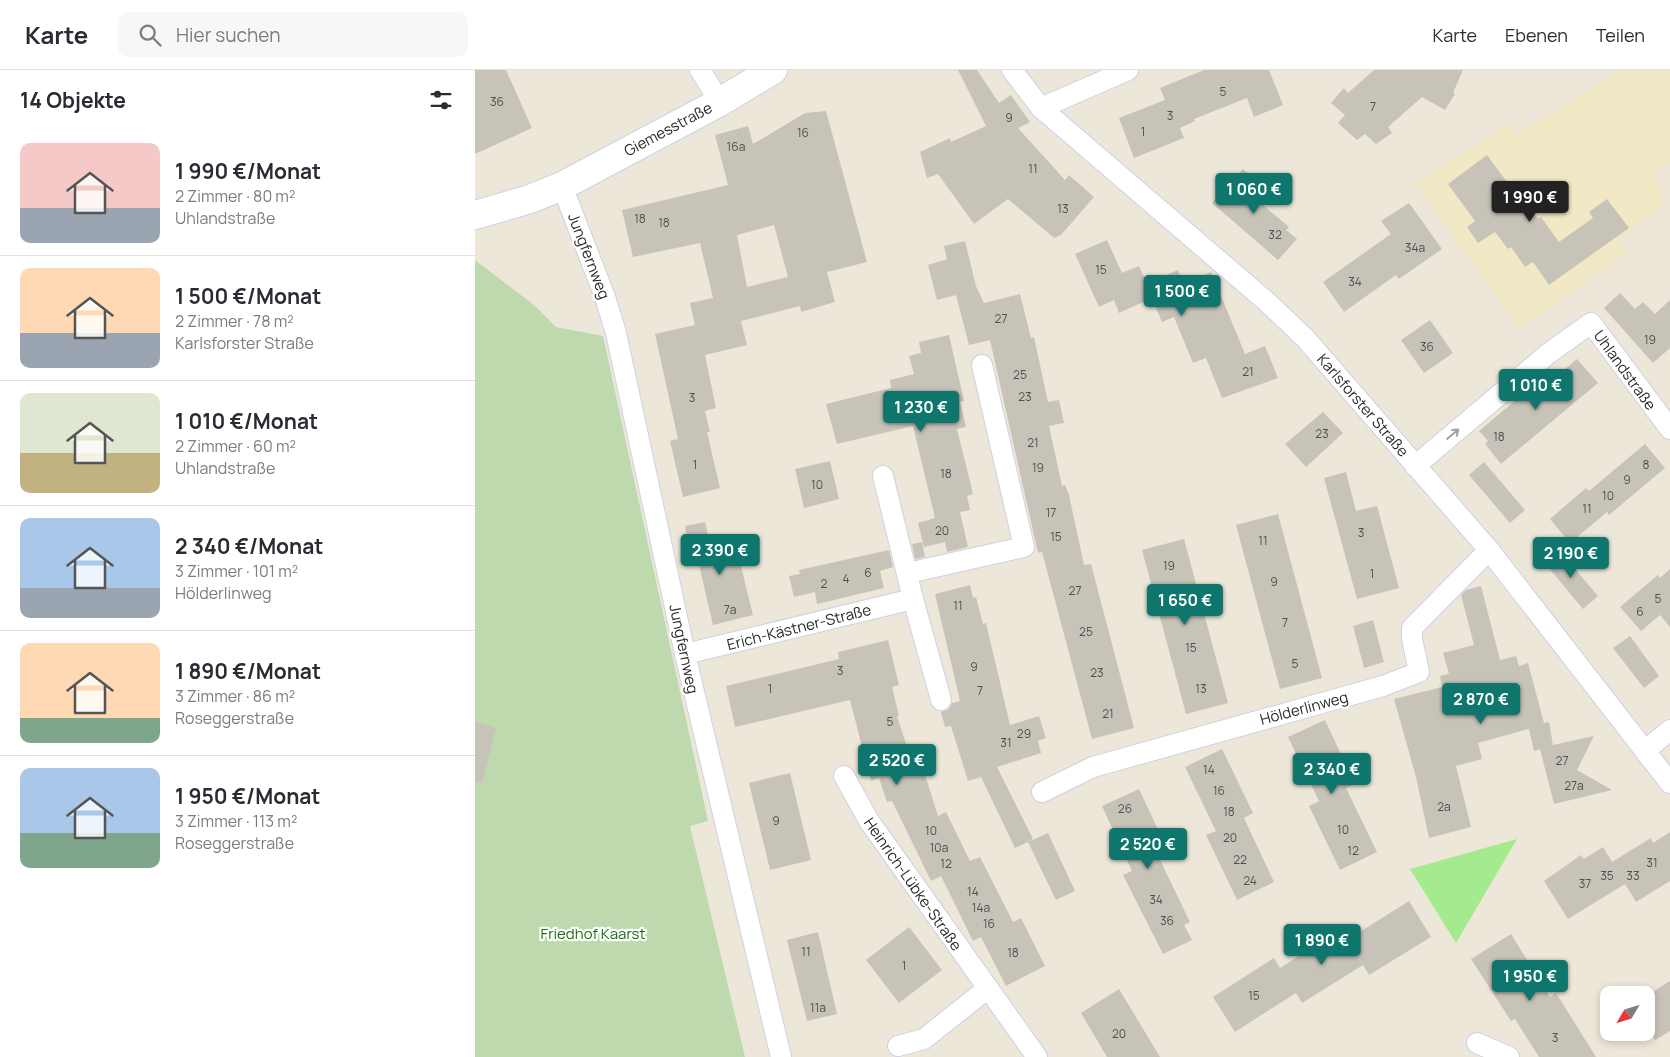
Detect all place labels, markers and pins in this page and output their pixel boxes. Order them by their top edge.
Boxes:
pin: 1 060 € [1208,172,1300,215]
pin: 1 990 € [1484,180,1576,223]
pin: 1 500 € [1136,274,1228,317]
pin: 1 010 € [1490,368,1582,411]
pin: 1 230 € [875,390,967,433]
pin: 2 390 € [674,534,766,576]
pin: 2 190 € [1525,536,1617,579]
pin: 1 650 € [1139,584,1231,626]
pin: 2 870 € [1435,682,1527,725]
pin: 2 520 € [851,744,943,786]
pin: 2 340 € [1286,752,1378,795]
pin: 2 520 € [1102,828,1194,870]
pin: 1 890 € [1276,924,1368,966]
pin: 1 950 € [1484,960,1576,1002]

